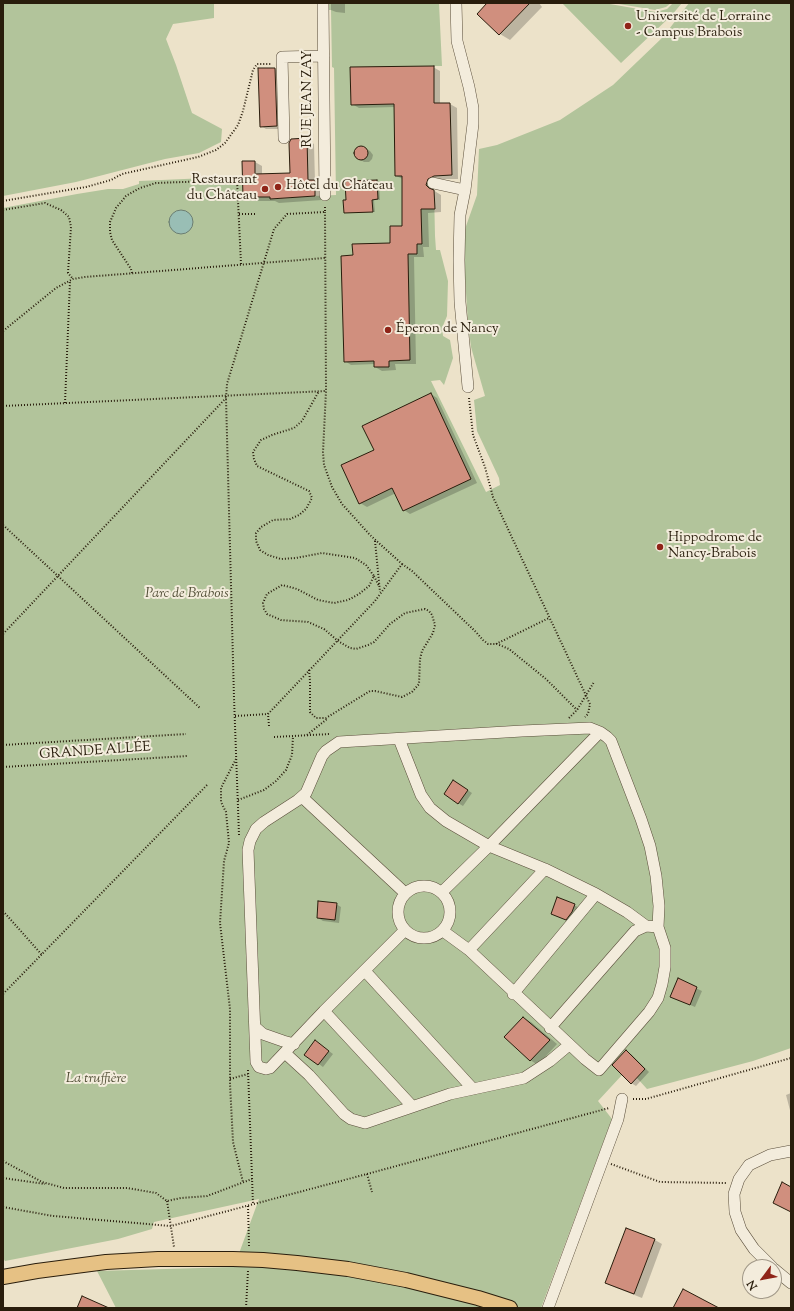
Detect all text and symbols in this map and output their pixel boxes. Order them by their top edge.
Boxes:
place label: Université de Lorraine - Campus Brabois [636,10,771,42]
marker: Université de Lorraine - Campus Brabois [623,21,633,31]
street label: RUE JEAN ZAY [301,50,317,148]
place label: Restaurant du Château [187,173,257,206]
place label: Hôtel du Château [286,179,393,195]
marker: Hôtel du Château [273,182,283,192]
marker: Restaurant du Château [260,184,270,194]
place label: Éperon de Nancy [396,322,499,338]
marker: Éperon de Nancy [383,325,393,335]
place label: Hippodrome de Nancy-Brabois [668,531,762,564]
marker: Hippodrome de Nancy-Brabois [655,542,665,552]
park label: Parc de Brabois [145,587,229,603]
street label: GRANDE ALLÉE [39,740,151,764]
park label: La truffière [66,1072,126,1088]
north arrow [742,1259,782,1299]
text: N [744,1277,762,1293]

